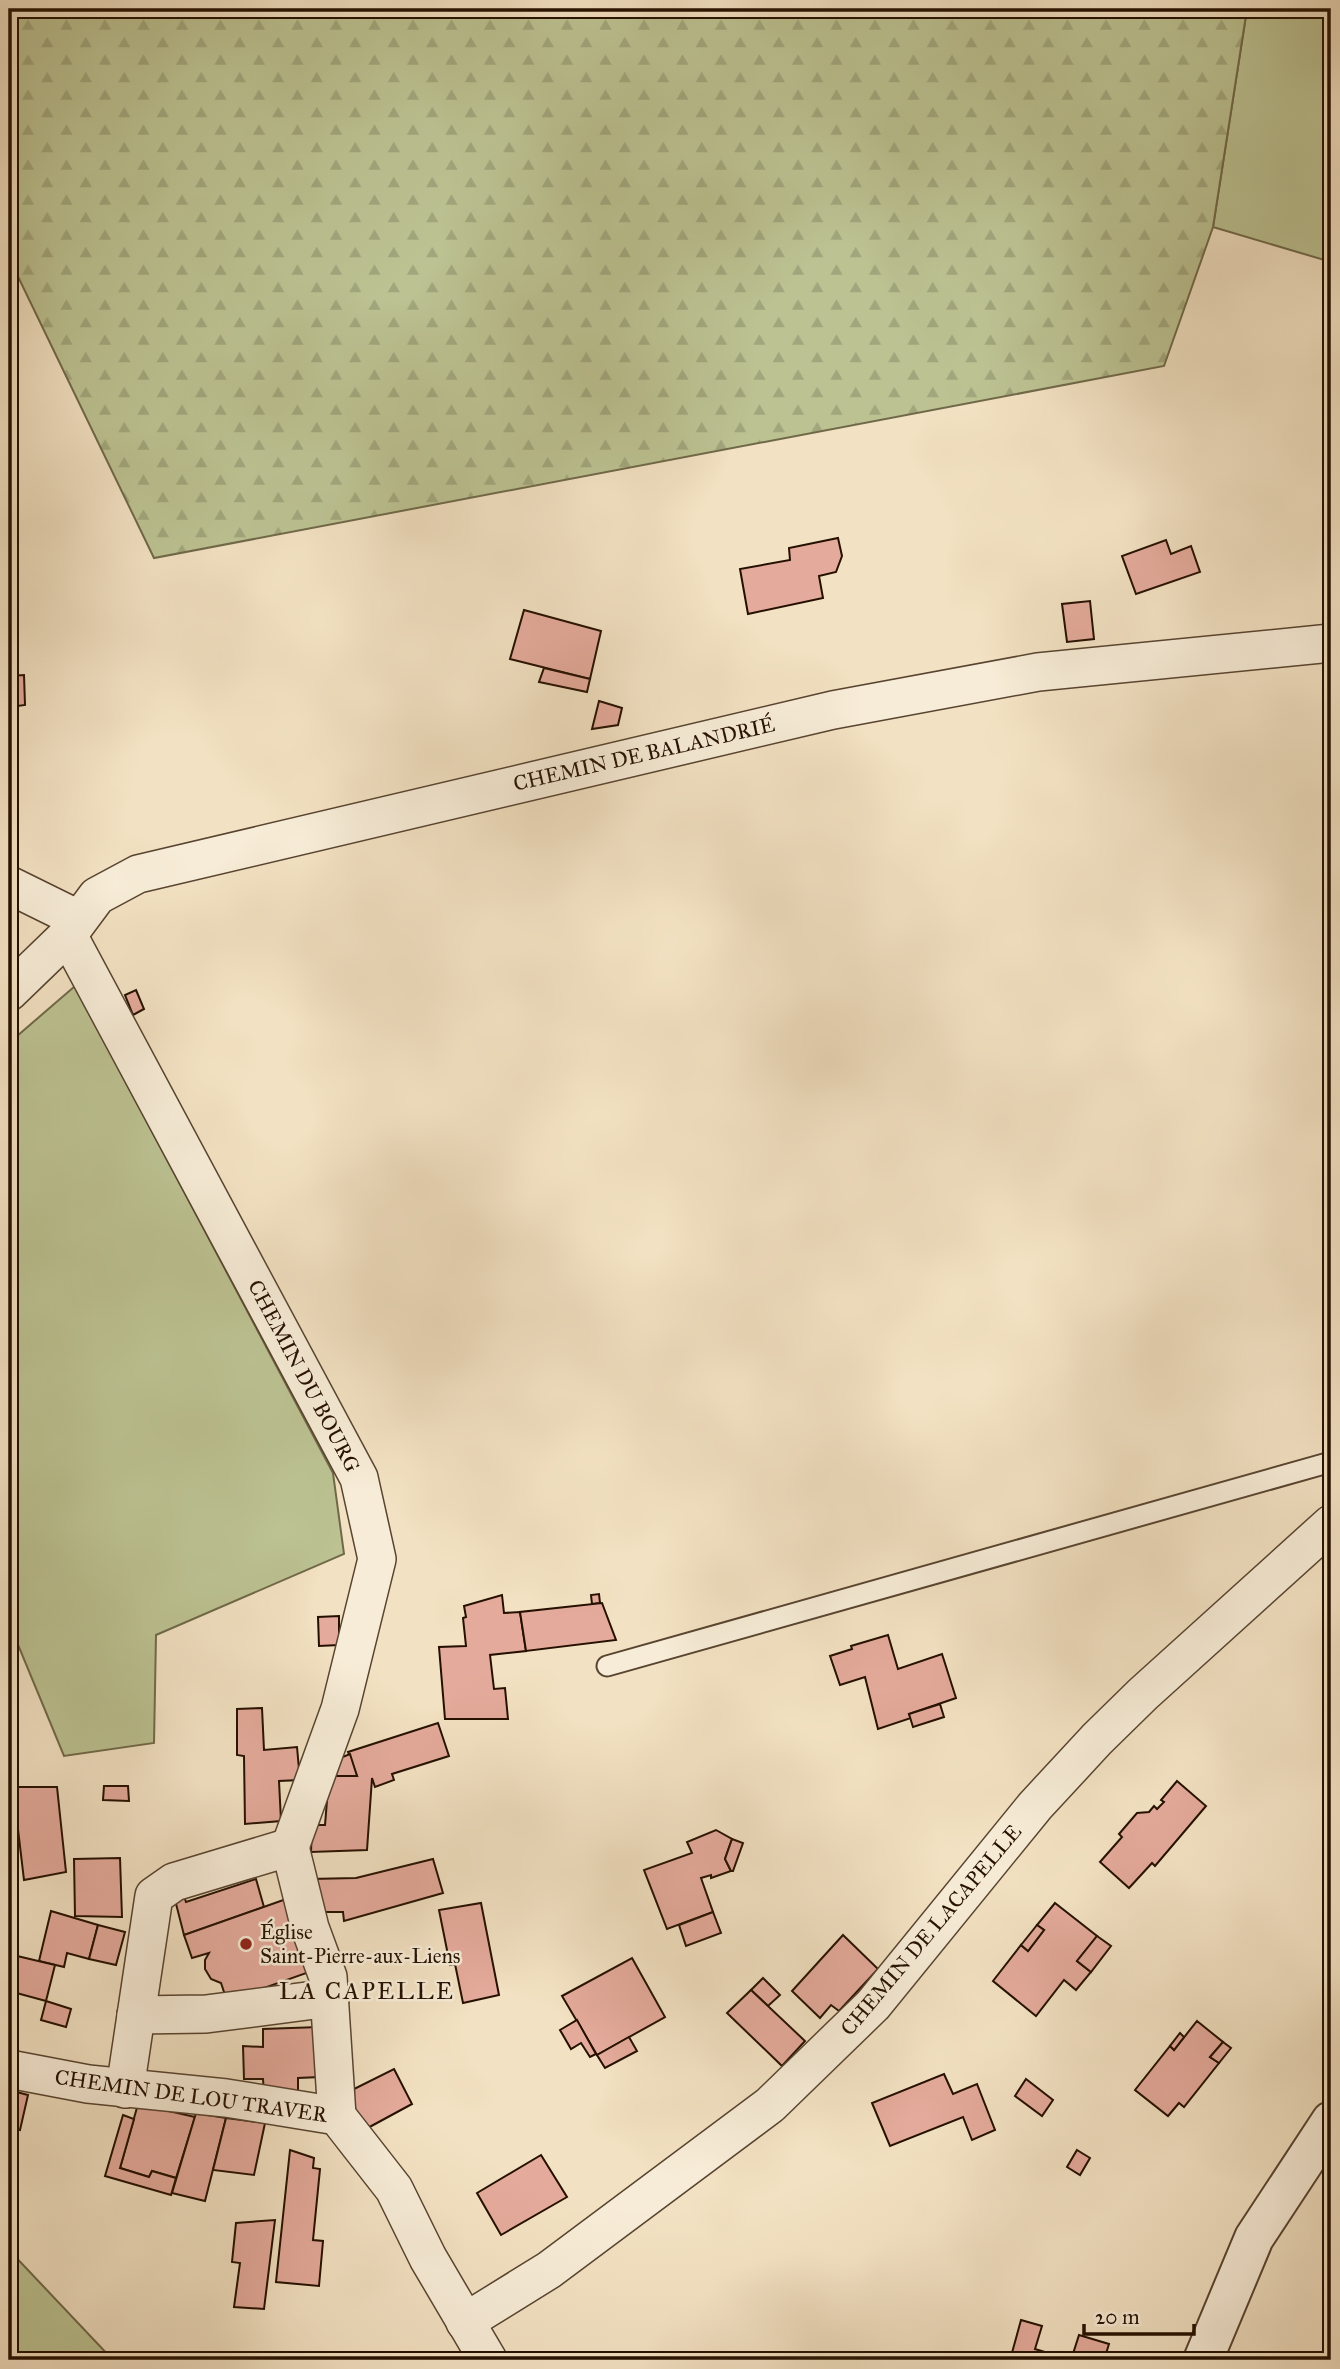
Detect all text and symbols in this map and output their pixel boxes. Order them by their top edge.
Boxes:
street label: CHEMIN DE BALANDRIÉ [510,710,777,797]
street label: CHEMIN DU BOURG [242,1275,366,1477]
street label: CHEMIN DE LACAPELLE [835,1819,1027,2041]
place label: Église Saint-Pierre-aux-Liens [260,1918,460,1969]
marker: Église Saint-Pierre-aux-Liens [238,1936,254,1952]
district label: LA CAPELLE [279,1976,455,2006]
street label: CHEMIN DE LOU TRAVER [53,2064,330,2128]
scale bar [1084,2292,1195,2336]
text: 20 m [1095,2304,1140,2330]

